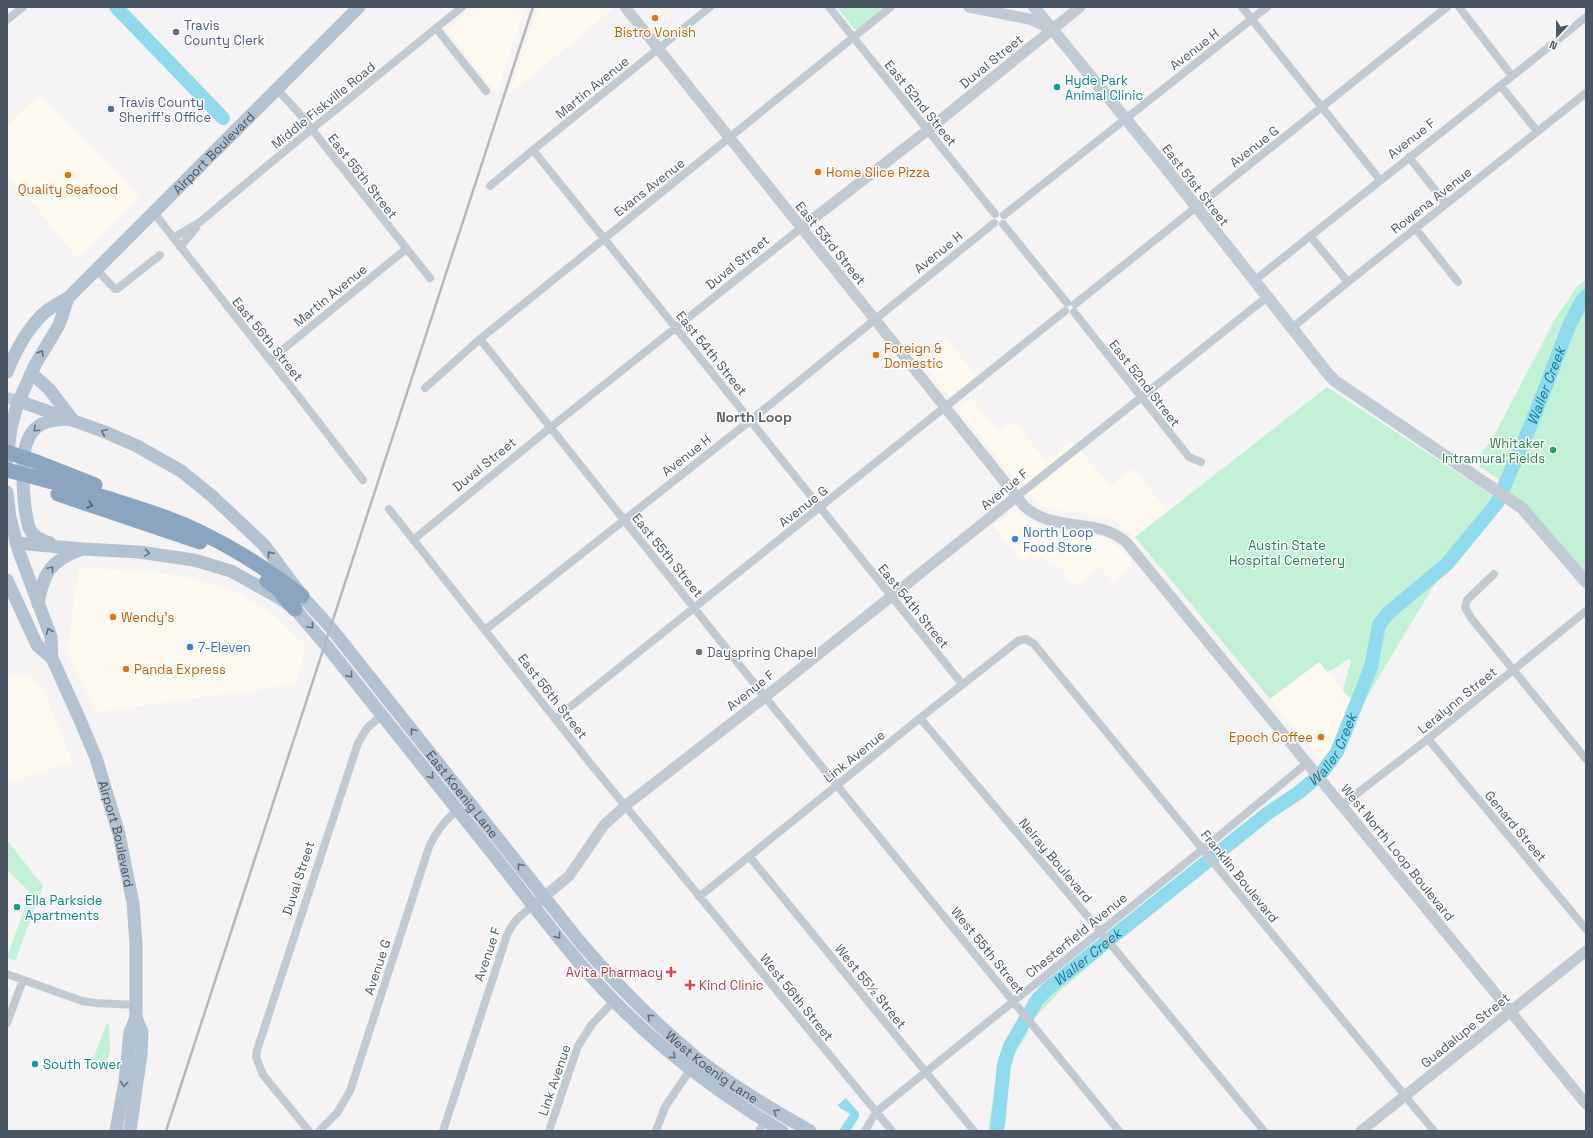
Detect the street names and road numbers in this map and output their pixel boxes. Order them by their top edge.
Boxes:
street label: Avenue H [1166,25,1222,74]
street label: Duval Street [956,31,1027,92]
street label: Martin Avenue [552,53,633,122]
street label: East 52nd Street [881,57,960,150]
street label: Middle Fiskville Road [268,58,379,153]
street label: Airport Boulevard [169,108,258,198]
street label: Avenue F [1384,114,1439,162]
street label: Avenue G [1226,122,1282,171]
street label: East 55th Street [324,130,401,222]
street label: East 51st Street [1158,141,1233,230]
street label: Evans Avenue [610,154,688,220]
street label: Rowena Avenue [1387,163,1475,237]
street label: East 53rd Street [792,198,869,289]
street label: Avenue H [911,228,966,277]
street label: Duval Street [702,232,773,293]
street label: Martin Avenue [290,261,371,330]
street label: East 56th Street [228,294,307,385]
street label: East 54th Street [672,308,751,399]
street label: East 52nd Street [1105,336,1184,430]
street label: Avenue H [658,431,714,480]
street label: Duval Street [449,434,520,495]
street label: Avenue F [977,465,1032,514]
street label: Avenue G [775,482,831,531]
street label: East 55th Street [628,510,707,601]
street label: East 54th Street [874,561,953,652]
street label: East 56th Street [514,650,591,742]
street label: Leralynn Street [1414,663,1500,738]
street label: Avenue F [723,666,778,714]
street label: Link Avenue [820,726,889,786]
street label: East Koenig Lane [422,747,502,842]
street label: Airport Boulevard [94,778,138,889]
street label: West North Loop Boulevard [1337,780,1458,924]
street label: Genard Street [1481,787,1550,865]
street label: Nelray Boulevard [1015,815,1096,906]
street label: Franklin Boulevard [1197,827,1282,926]
street label: Duval Street [278,839,318,917]
street label: Chesterfield Avenue [1022,889,1131,982]
street label: West 55th Street [947,903,1028,997]
street label: Avenue F [470,925,505,984]
street label: Avenue G [360,937,394,997]
street label: West 55½ Street [831,940,910,1032]
street label: West 56th Street [756,950,837,1045]
street label: Guadalupe Street [1417,989,1513,1072]
street label: West Koenig Lane [662,1027,761,1107]
street label: Link Avenue [534,1042,575,1118]

